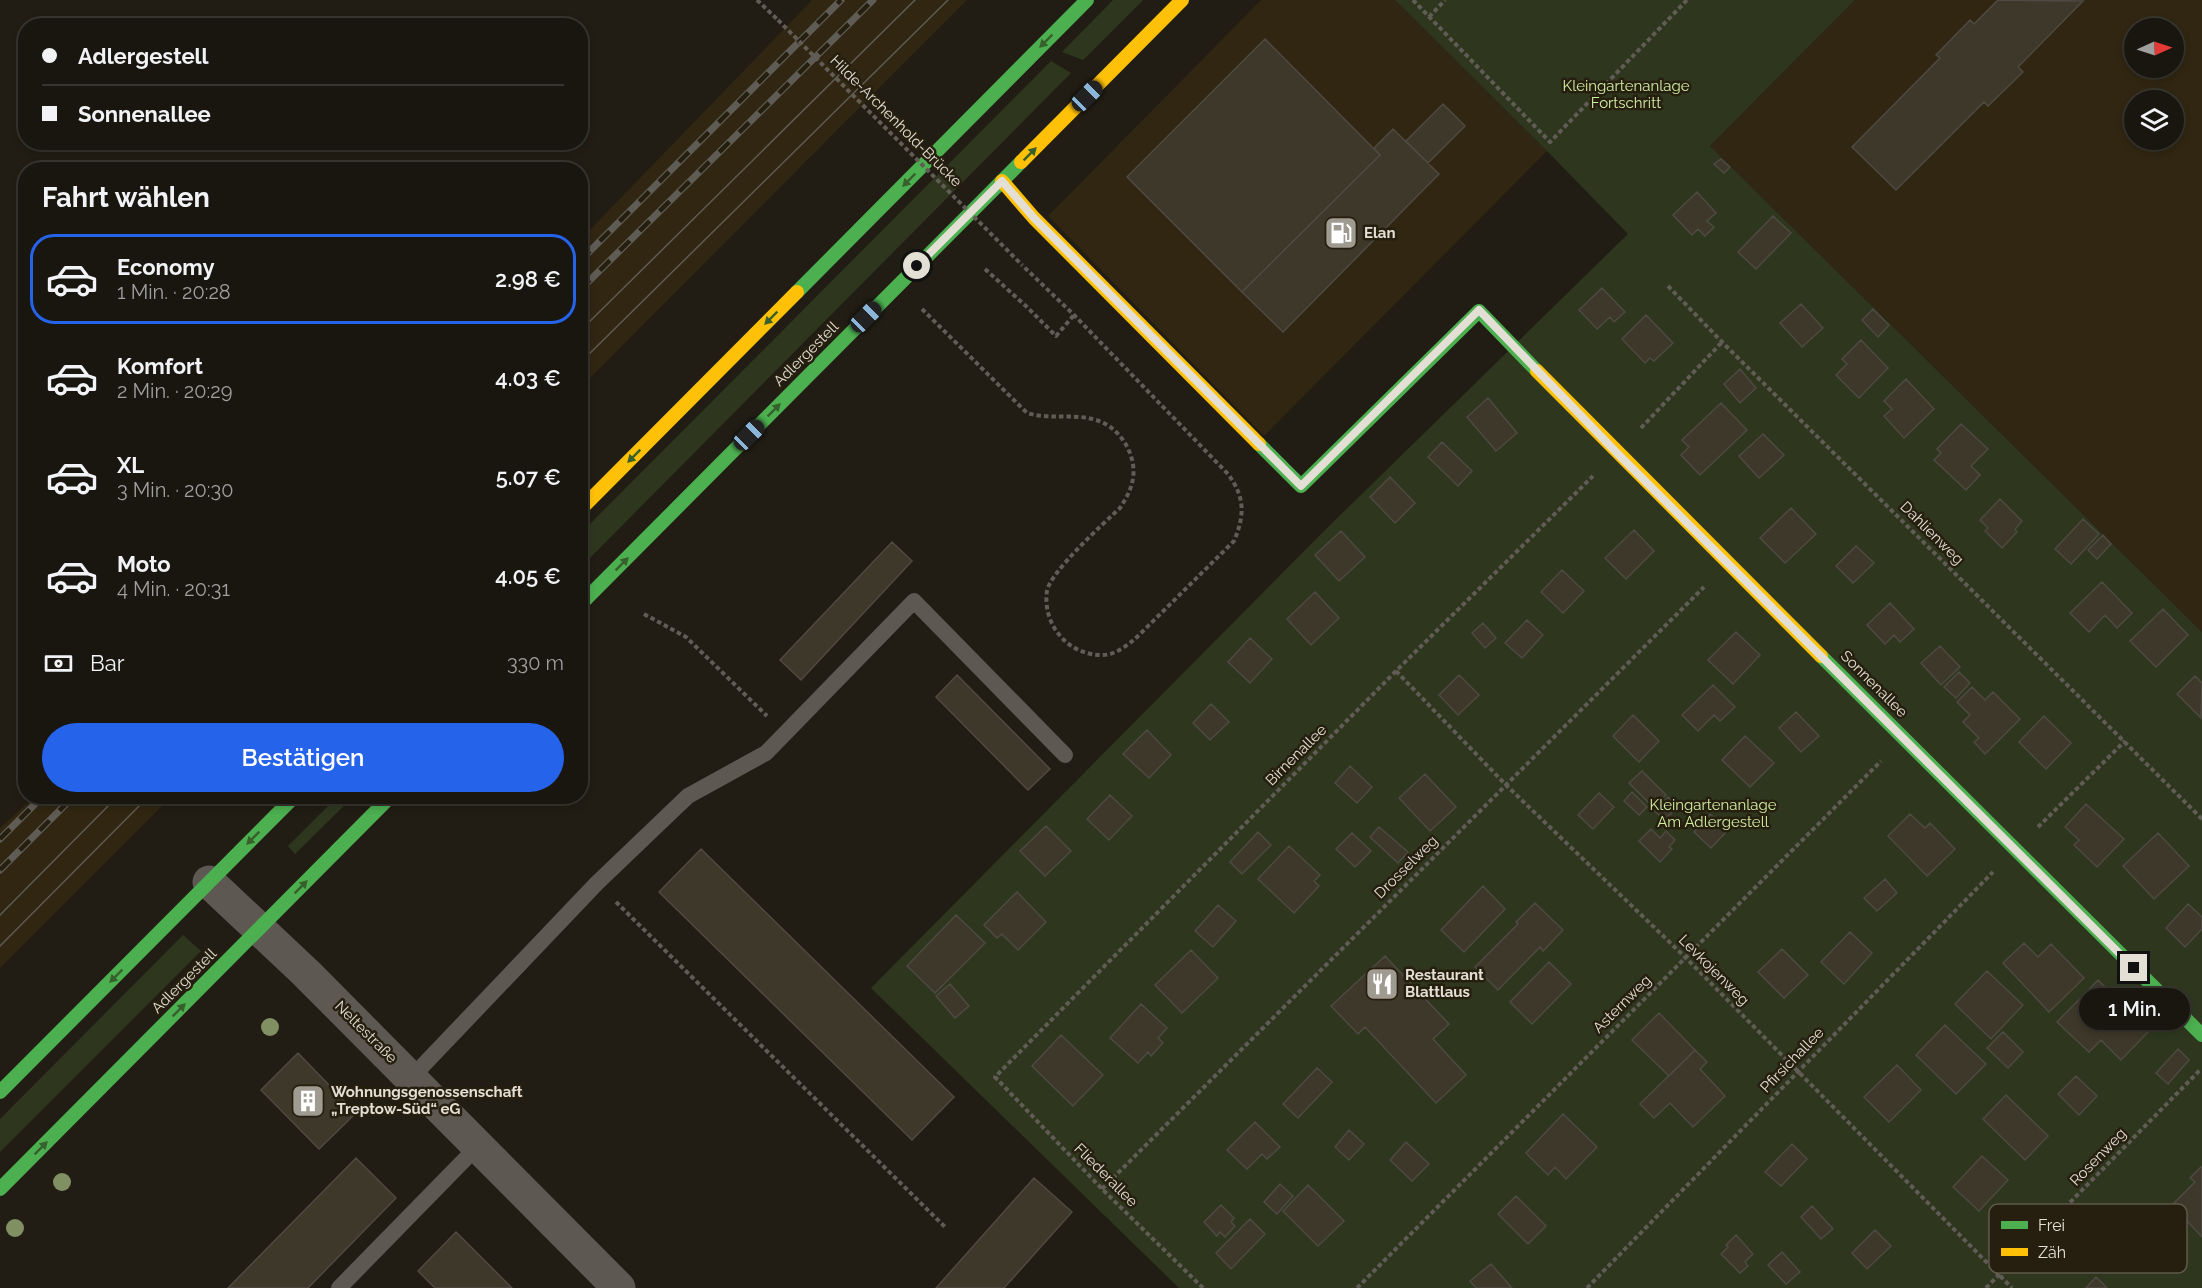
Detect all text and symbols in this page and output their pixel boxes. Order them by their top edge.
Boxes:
north arrow [2124,18,2184,78]
map controls [2124,18,2184,150]
one-way arrow [1040,34,1054,48]
text: Adlergestell [78,43,209,69]
street label: Hilde-Archenhold-Brücke [826,51,966,191]
car [1068,77,1106,115]
park label: Kleingartenanlage Fortschritt [1563,77,1690,112]
button: layers [2124,90,2184,150]
text: Sonnenallee [78,101,211,127]
one-way arrow [1023,147,1037,161]
one-way arrow [902,172,916,186]
text: Fahrt wählen [42,182,210,213]
fuel station icon: Elan [1323,215,1359,251]
place label: Elan [1364,224,1395,242]
icon: car [45,252,99,306]
route start [903,252,930,279]
text: Economy [117,254,215,280]
text: 2.98 € [495,266,561,292]
text: 1 Min. · 20:28 [117,280,231,304]
car [847,298,885,336]
one-way arrow [764,311,779,325]
street label: Adlergestell [770,317,843,390]
icon: car [45,351,99,405]
text: Komfort [117,353,203,379]
text: 4.03 € [495,365,561,391]
text: 2 Min. · 20:29 [117,379,232,403]
one-way arrow [766,404,780,418]
car [730,416,768,454]
one-way arrow [627,449,641,463]
icon: car [45,450,99,504]
text: XL [117,452,144,478]
text: 5.07 € [496,464,561,490]
text: 3 Min. · 20:30 [117,478,233,502]
street label: Dahlienweg [1897,498,1967,568]
icon: car [45,549,99,603]
text: Moto [117,551,171,577]
one-way arrow [614,557,628,571]
text: 4.05 € [495,563,561,589]
text: 4 Min. · 20:31 [117,577,230,601]
icon: cash [42,647,75,680]
street label: Sonnenallee [1837,647,1911,721]
text: Bar [90,650,124,676]
text: 330 m [507,651,564,675]
street label: Birnenallee [1262,721,1330,789]
button: Bestätigen [42,723,564,792]
park label: Kleingartenanlage Am Adlergestell [1650,796,1777,831]
one-way arrow [247,830,261,844]
street label: Drosselweg [1371,832,1441,902]
one-way arrow [294,880,308,895]
street label: Levkojenweg [1675,931,1753,1009]
street label: Adlergestell [148,944,221,1017]
route end [2120,954,2147,981]
restaurant icon: Restaurant Blattlaus [1364,966,1400,1002]
place label: Restaurant Blattlaus [1405,966,1484,1001]
one-way arrow [109,968,123,982]
street label: Asternweg [1589,971,1655,1037]
callout: 1 Min. [2078,989,2190,1031]
street label: Neltestraße [331,997,401,1067]
text: 1 Min. [2108,997,2161,1021]
one-way arrow [171,1003,185,1017]
street label: Pfirsichallee [1756,1024,1828,1096]
building icon: Wohnungsgenossenschaft „Treptow-Süd“ eG [290,1083,326,1119]
place label: Wohnungsgenossenschaft „Treptow-Süd“ eG [331,1083,523,1118]
street label: Rosenweg [2066,1124,2130,1190]
street label: Fliederallee [1071,1140,1142,1211]
one-way arrow [34,1141,49,1155]
legend [1989,1204,2187,1273]
text: Frei [2038,1216,2065,1235]
text: Zäh [2038,1243,2066,1262]

